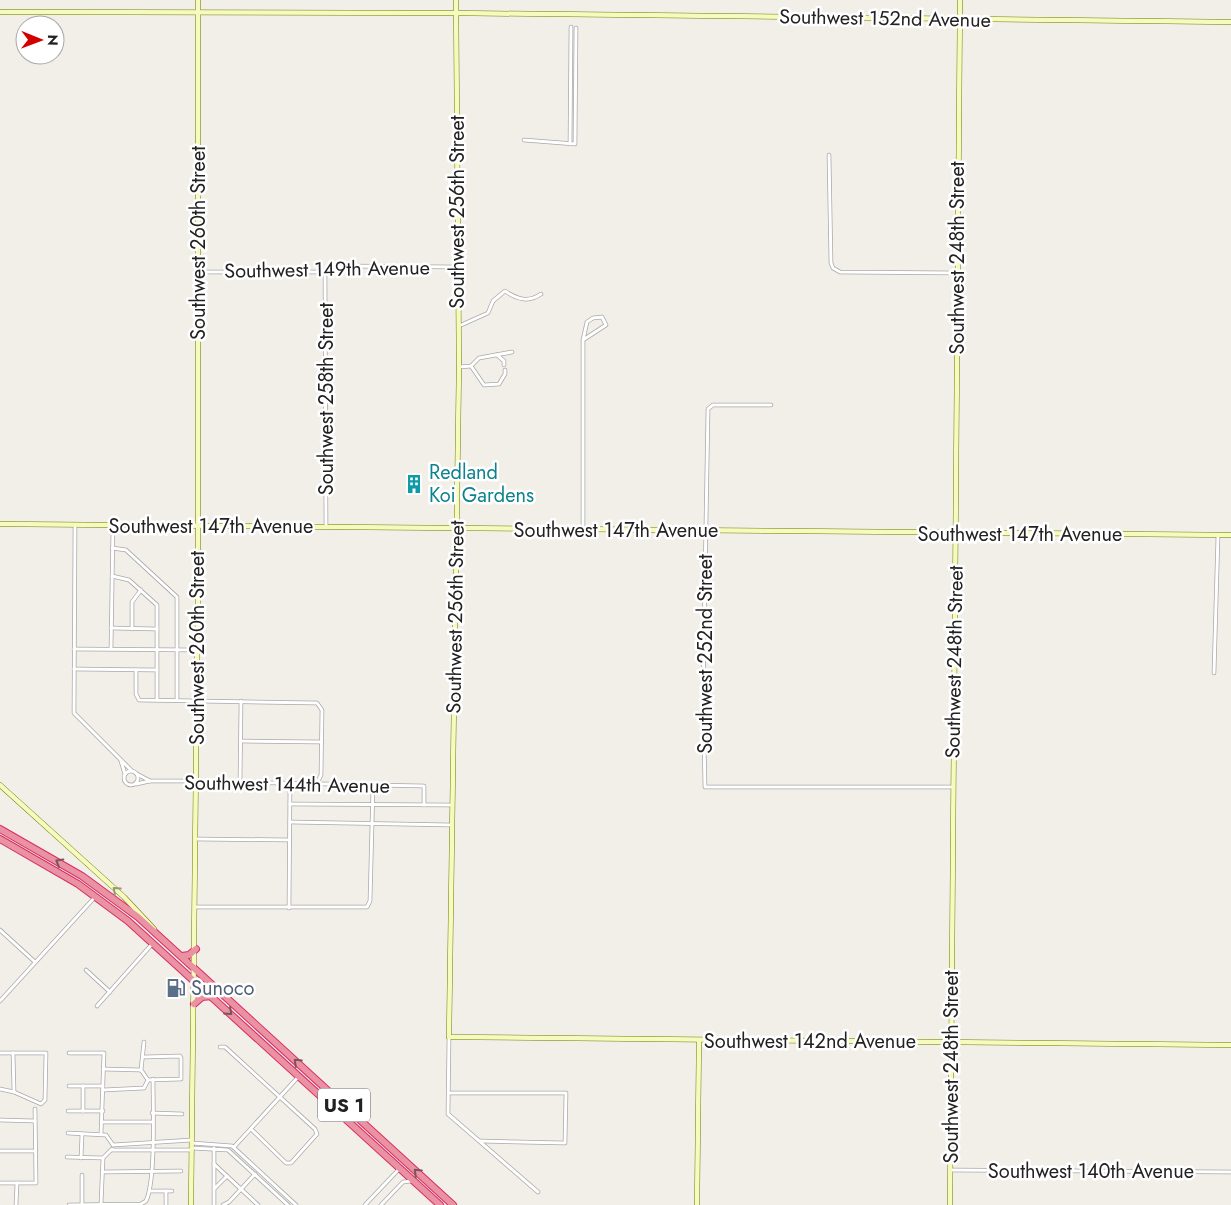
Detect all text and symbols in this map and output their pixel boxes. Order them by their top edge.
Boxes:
street label: Southwest 152nd Avenue [779,2,991,35]
north arrow [15,15,65,65]
text: N [43,34,63,46]
street label: Southwest 256th Street [443,115,472,309]
street label: Southwest 260th Street [184,146,213,340]
street label: Southwest 248th Street [943,161,972,355]
street label: Southwest 149th Avenue [224,253,430,286]
street label: Southwest 258th Street [312,302,341,495]
place label: Redland Koi Gardens [429,458,534,510]
building icon: Redland Koi Gardens [403,473,425,495]
street label: Southwest 147th Avenue [109,512,313,541]
street label: Southwest 147th Avenue [514,516,718,545]
street label: Southwest 256th Street [439,520,472,714]
street label: Southwest 147th Avenue [918,520,1122,549]
street label: Southwest 260th Street [183,551,212,745]
street label: Southwest 252nd Street [691,554,720,754]
street label: Southwest 248th Street [938,565,971,759]
street label: Southwest 144th Avenue [184,768,390,801]
one-way arrow [56,858,65,868]
one-way arrow [113,887,122,896]
street label: Southwest 248th Street [937,970,966,1164]
place label: Sunoco [191,974,254,1003]
fuel station icon: Sunoco [165,977,187,999]
one-way arrow [224,1006,233,1015]
street label: Southwest 142nd Avenue [704,1027,916,1056]
one-way arrow [294,1059,303,1068]
road number: US 1 [318,1088,370,1122]
street label: Southwest 140th Avenue [988,1157,1194,1186]
one-way arrow [414,1169,423,1178]

